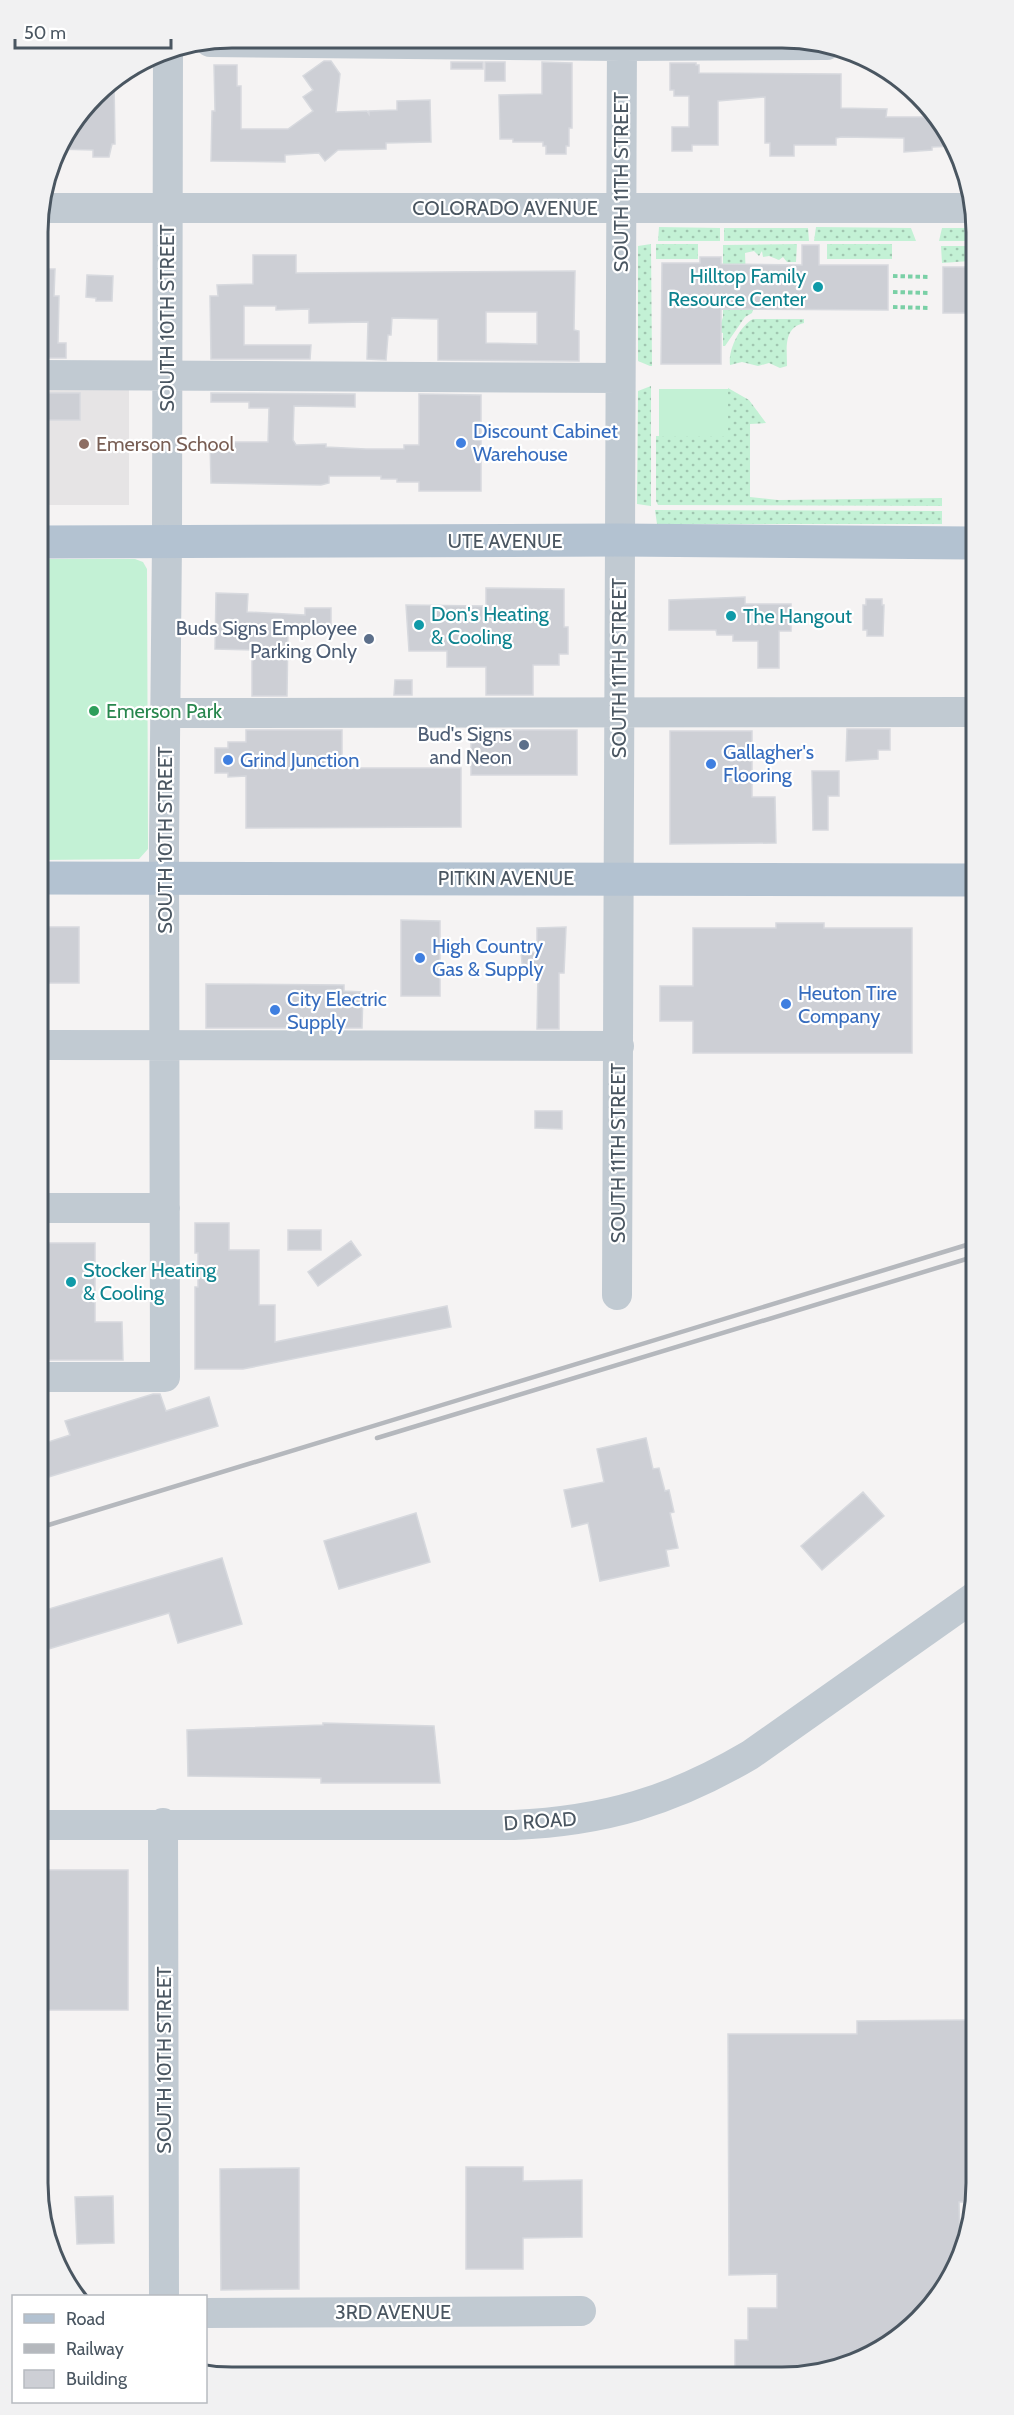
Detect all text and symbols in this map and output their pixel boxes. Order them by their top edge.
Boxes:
scale bar [15,12,171,50]
text: 50 m [24,22,66,44]
street label: SOUTH 11TH STREET [609,91,633,272]
street label: COLORADO AVENUE [412,196,598,220]
street label: SOUTH 10TH STREET [155,224,179,412]
place label: Hilltop Family Resource Center [668,264,807,311]
marker: Hilltop Family Resource Center [811,280,825,294]
place label: Discount Cabinet Warehouse [473,419,618,466]
place label: Emerson School [96,432,235,456]
marker: Discount Cabinet Warehouse [454,436,468,450]
marker: Emerson School [77,437,91,451]
street label: UTE AVENUE [448,529,562,553]
street label: SOUTH 11TH STREET [607,577,631,758]
place label: Don's Heating & Cooling [431,602,550,649]
place label: The Hangout [743,604,852,628]
marker: The Hangout [724,609,738,623]
place label: Buds Signs Employee Parking Only [176,616,357,663]
marker: Don's Heating & Cooling [412,618,426,632]
marker: Buds Signs Employee Parking Only [362,632,376,646]
place label: Emerson Park [106,699,222,723]
marker: Emerson Park [87,704,101,718]
place label: Bud's Signs and Neon [417,722,512,769]
marker: Bud's Signs and Neon [517,738,531,752]
place label: Gallagher's Flooring [723,740,814,787]
street label: SOUTH 10TH STREET [153,746,177,934]
place label: Grind Junction [240,748,359,772]
marker: Grind Junction [221,753,235,767]
marker: Gallagher's Flooring [704,757,718,771]
street label: PITKIN AVENUE [438,866,574,890]
place label: High Country Gas & Supply [432,934,544,981]
marker: High Country Gas & Supply [413,951,427,965]
place label: Heuton Tire Company [798,981,897,1028]
place label: City Electric Supply [287,987,387,1034]
marker: Heuton Tire Company [779,997,793,1011]
marker: City Electric Supply [268,1003,282,1017]
street label: SOUTH 11TH STREET [606,1062,630,1243]
place label: Stocker Heating & Cooling [83,1258,217,1305]
marker: Stocker Heating & Cooling [64,1275,78,1289]
street label: D ROAD [503,1806,577,1836]
street label: SOUTH 10TH STREET [152,1966,176,2154]
legend [12,2295,207,2403]
street label: 3RD AVENUE [335,2300,451,2324]
text: Road [66,2308,105,2330]
text: Railway [66,2338,124,2360]
text: Building [66,2368,128,2390]

